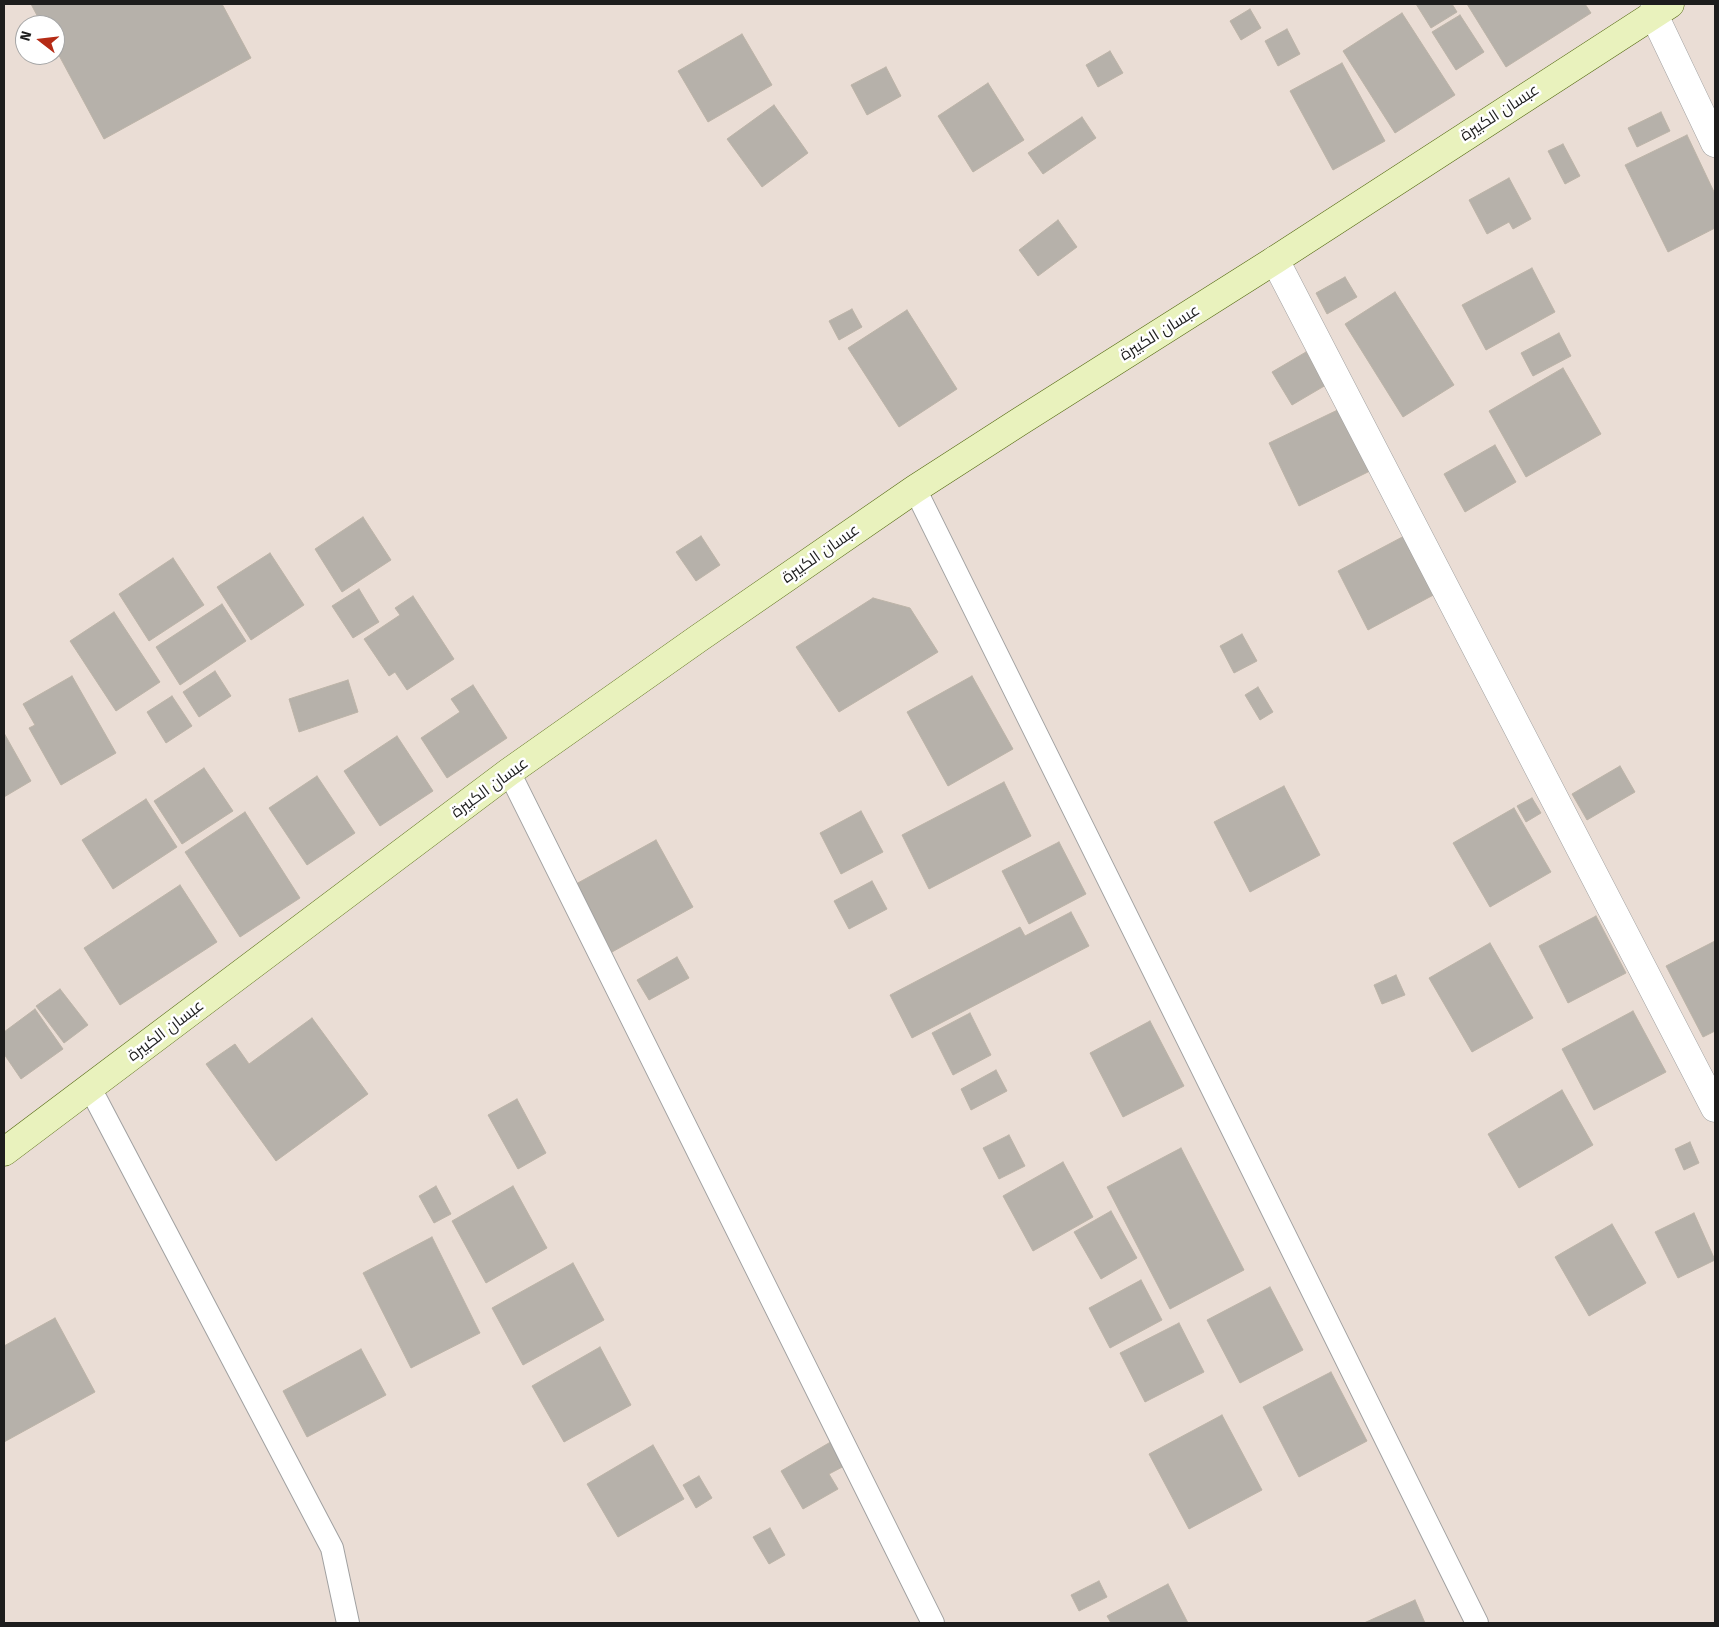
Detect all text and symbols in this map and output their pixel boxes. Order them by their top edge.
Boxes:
north arrow [15,15,65,65]
text: N [17,29,36,43]
street label: عبسان الكبيرة [1457,80,1543,146]
street label: عبسان الكبيرة [1117,301,1203,365]
street label: عبسان الكبيرة [778,520,864,588]
street label: عبسان الكبيرة [448,754,532,822]
street label: عبسان الكبيرة [124,996,208,1066]

